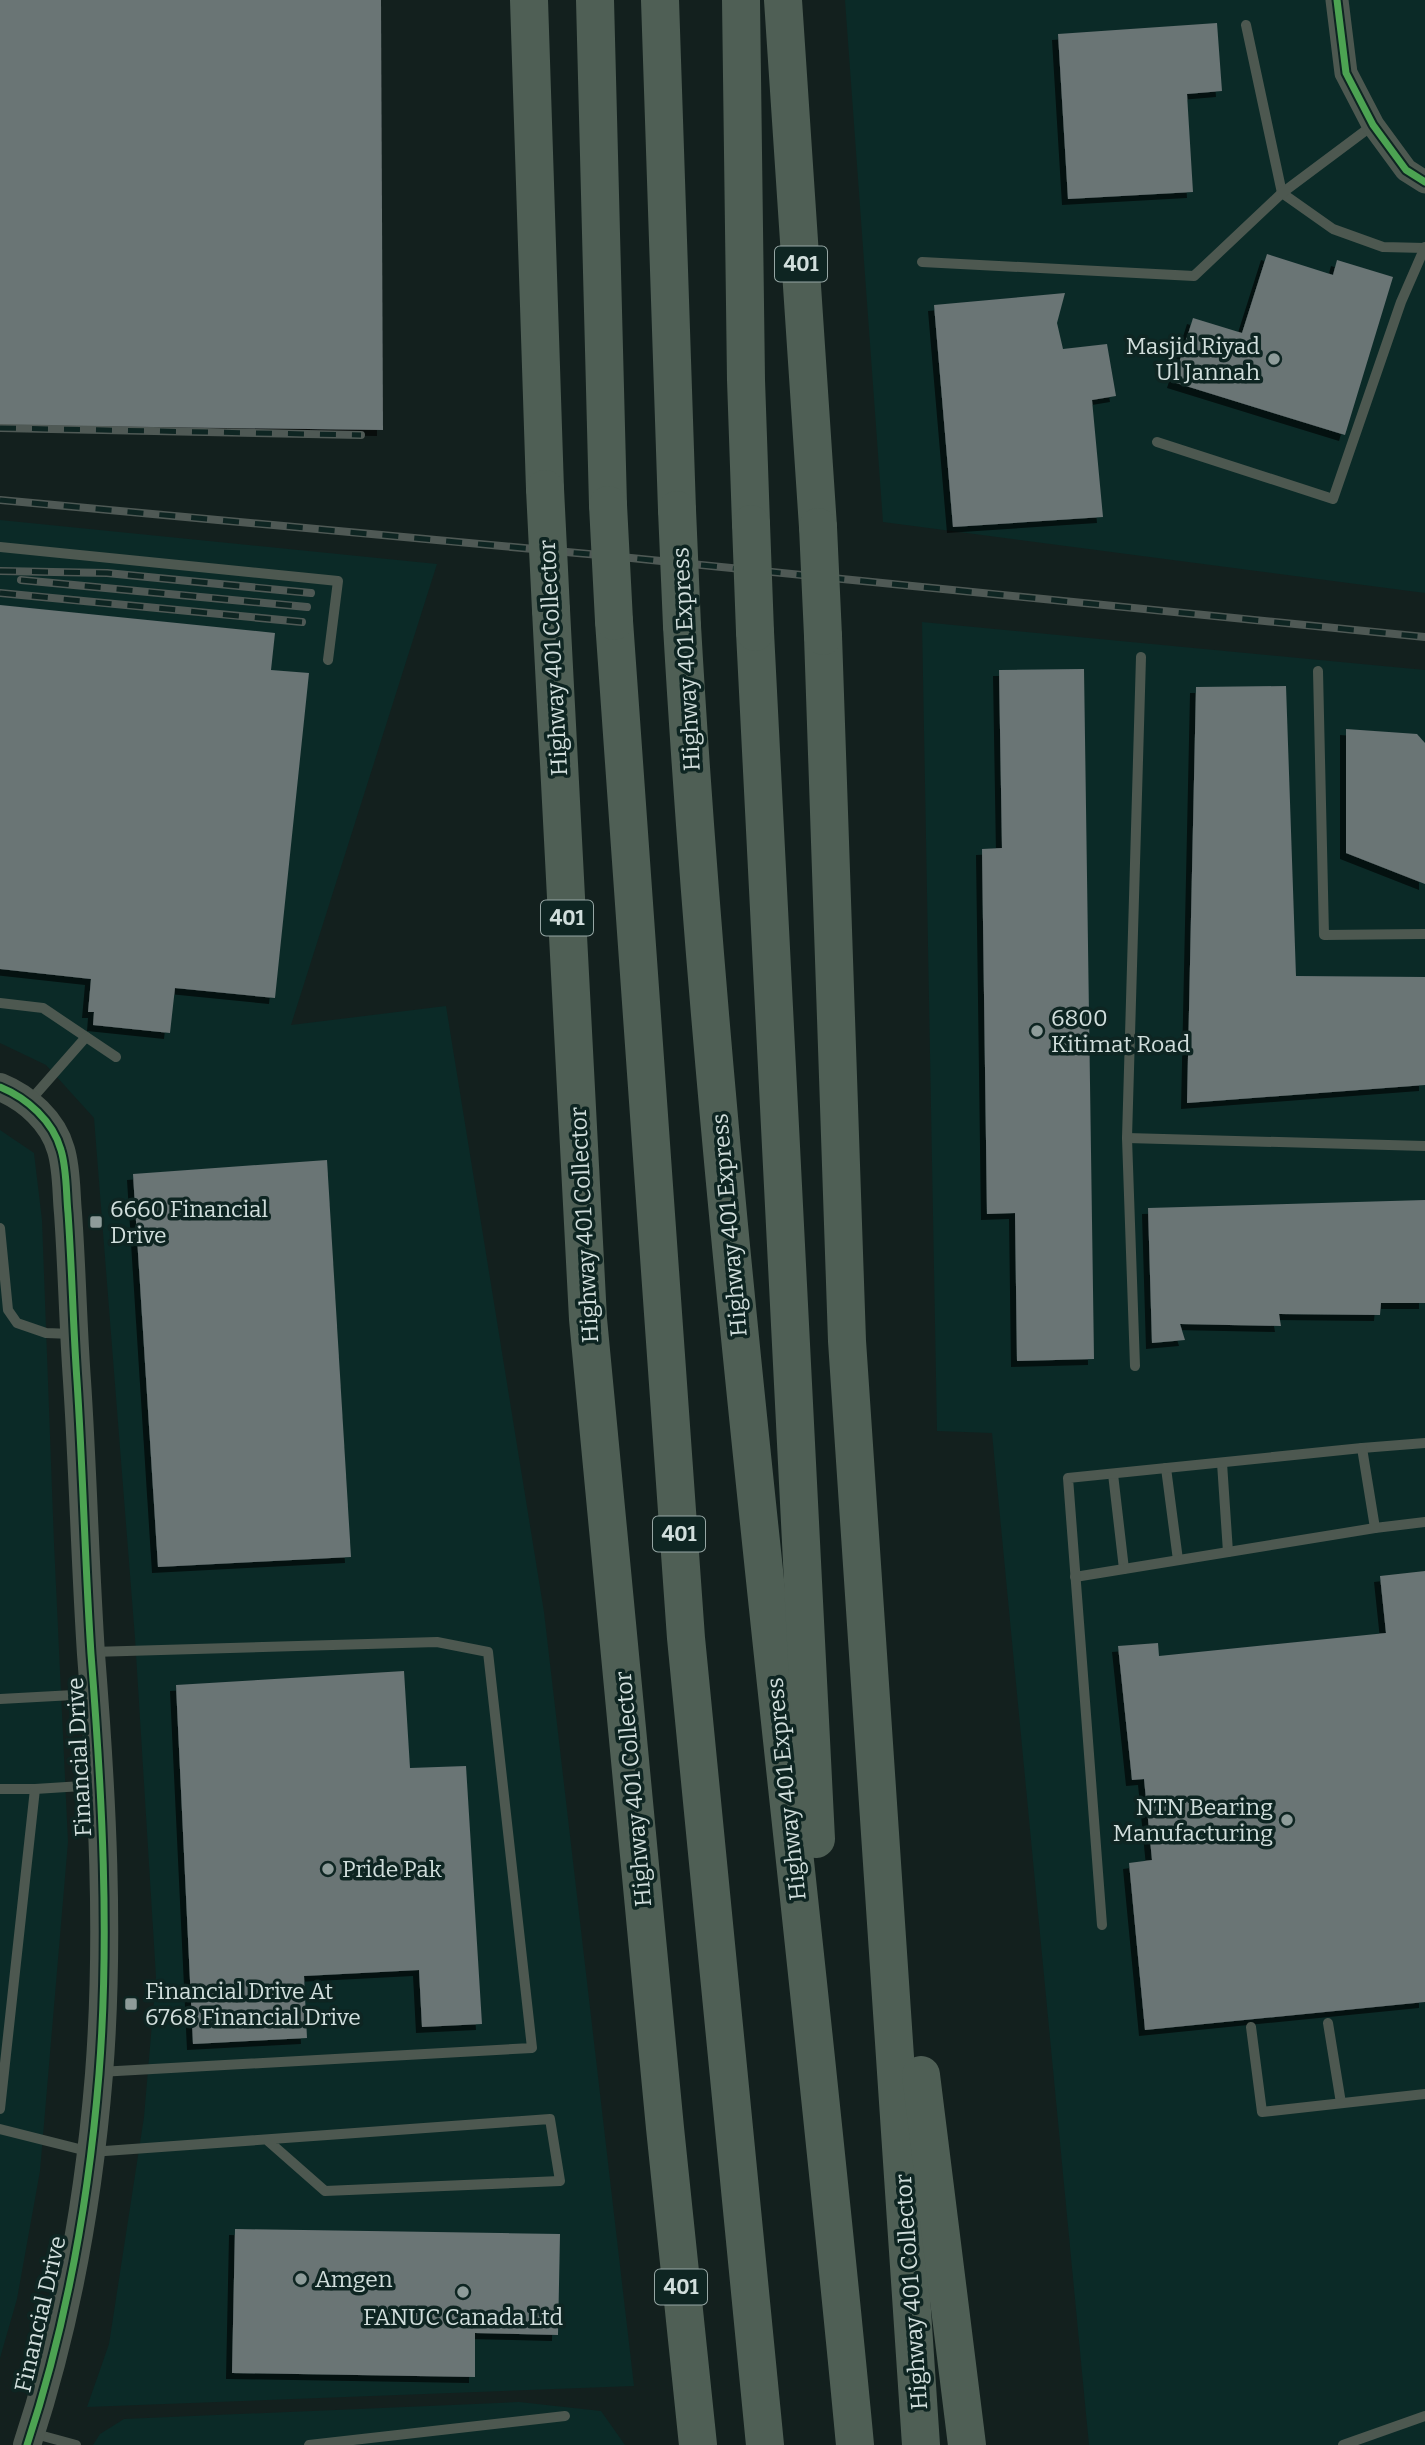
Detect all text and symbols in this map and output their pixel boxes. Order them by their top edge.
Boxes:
road number: 401 [775,246,827,282]
place label: Masjid Riyad Ul Jannah [1126,332,1260,386]
marker: Masjid Riyad Ul Jannah [1266,351,1282,367]
street label: Highway 401 Collector [533,539,573,777]
street label: Highway 401 Express [666,546,706,772]
road number: 401 [541,900,593,936]
place label: 6800 Kitimat Road [1051,1004,1191,1058]
marker: 6800 Kitimat Road [1029,1023,1045,1039]
street label: Highway 401 Collector [564,1106,604,1344]
street label: Highway 401 Express [705,1112,753,1338]
place label: 6660 Financial Drive [110,1195,269,1249]
marker: 6660 Financial Drive [88,1214,104,1230]
road number: 401 [653,1516,705,1552]
street label: Highway 401 Collector [609,1670,657,1908]
street label: Highway 401 Express [760,1676,812,1902]
street label: Financial Drive [61,1677,97,1837]
place label: NTN Bearing Manufacturing [1113,1793,1273,1847]
marker: NTN Bearing Manufacturing [1279,1812,1295,1828]
place label: Pride Pak [342,1855,442,1883]
marker: Pride Pak [320,1861,336,1877]
place label: Financial Drive At 6768 Financial Drive [145,1977,361,2031]
marker: Financial Drive At 6768 Financial Drive [123,1996,139,2012]
street label: Highway 401 Collector [889,2173,933,2411]
street label: Financial Drive [8,2233,72,2395]
place label: Amgen [315,2265,393,2293]
road number: 401 [655,2270,707,2304]
marker: Amgen [293,2271,309,2287]
marker: FANUC Canada Ltd [455,2284,471,2300]
place label: FANUC Canada Ltd [363,2303,563,2331]

